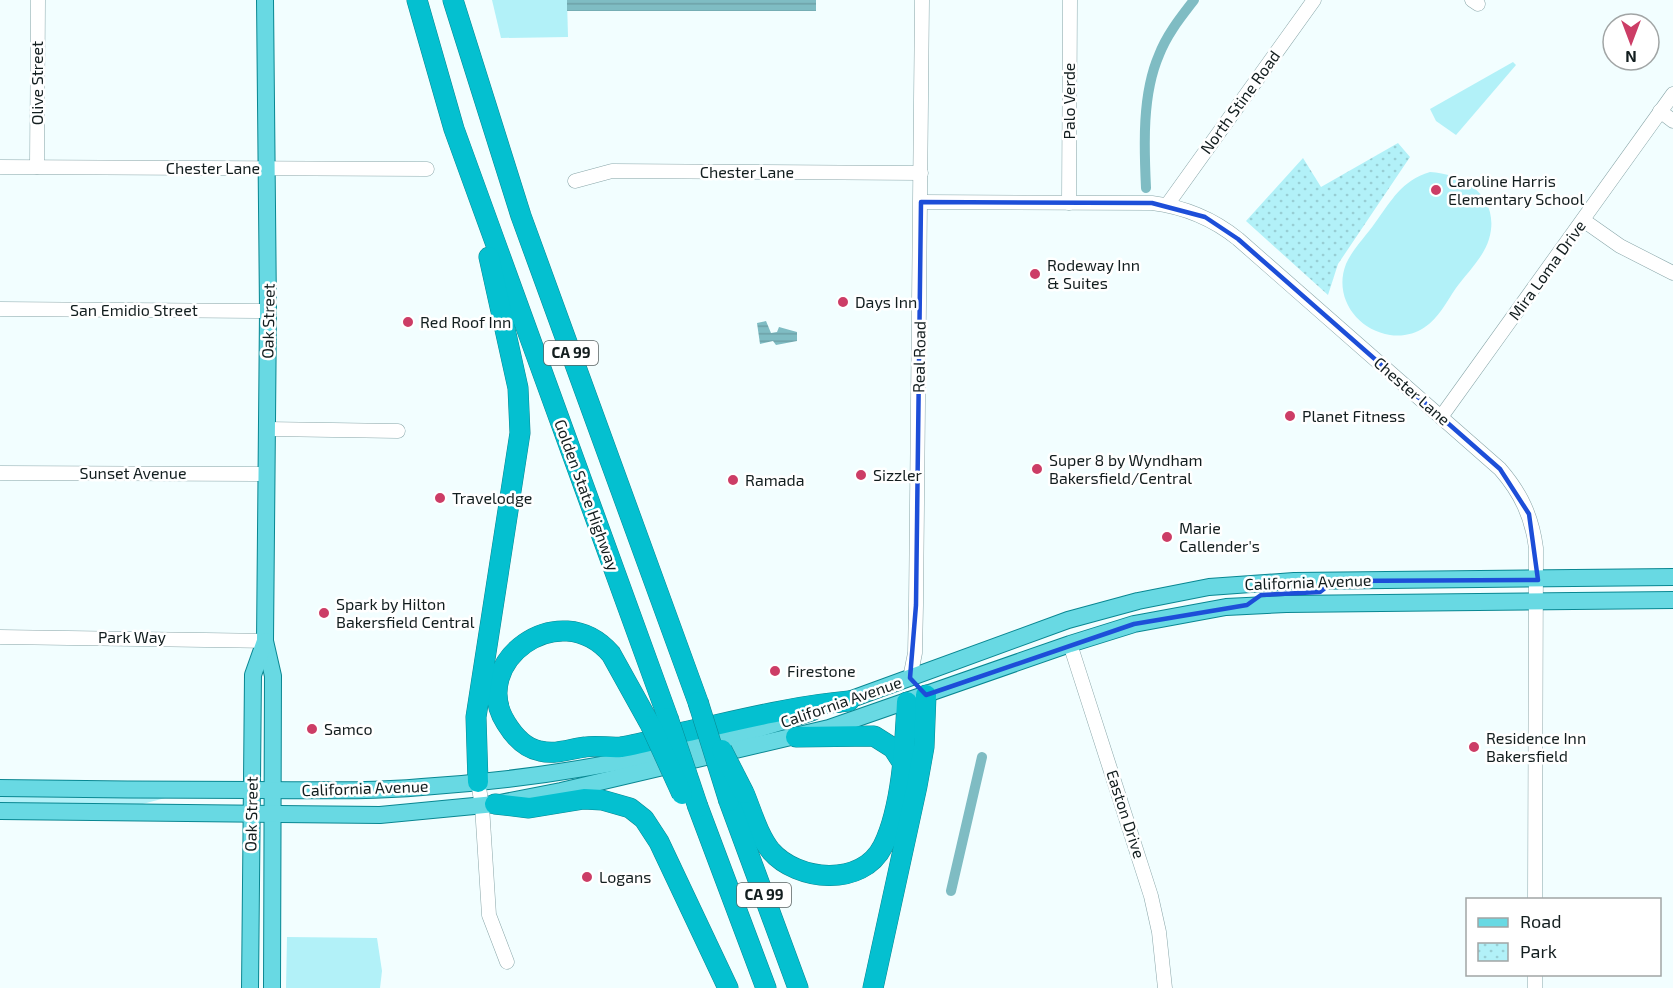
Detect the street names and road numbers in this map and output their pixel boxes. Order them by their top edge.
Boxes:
street label: Olive Street [27,41,46,125]
street label: North Stine Road [1196,46,1283,157]
street label: Palo Verde [1059,63,1078,139]
street label: Chester Lane [166,158,260,177]
street label: Chester Lane [700,162,794,181]
street label: Mira Loma Drive [1504,216,1589,323]
street label: Oak Street [257,283,278,359]
street label: San Emidio Street [70,300,198,319]
street label: Real Road [908,321,929,393]
road number: CA 99 [544,341,598,365]
street label: Chester Lane [1370,352,1454,429]
street label: Golden State Highway [551,416,624,574]
street label: Sunset Avenue [79,463,187,482]
street label: California Avenue [1244,570,1372,593]
street label: Park Way [98,627,167,646]
street label: California Avenue [778,672,904,731]
street label: Easton Drive [1103,767,1150,860]
street label: Oak Street [240,776,261,852]
street label: California Avenue [301,776,429,799]
road number: CA 99 [737,883,791,907]

